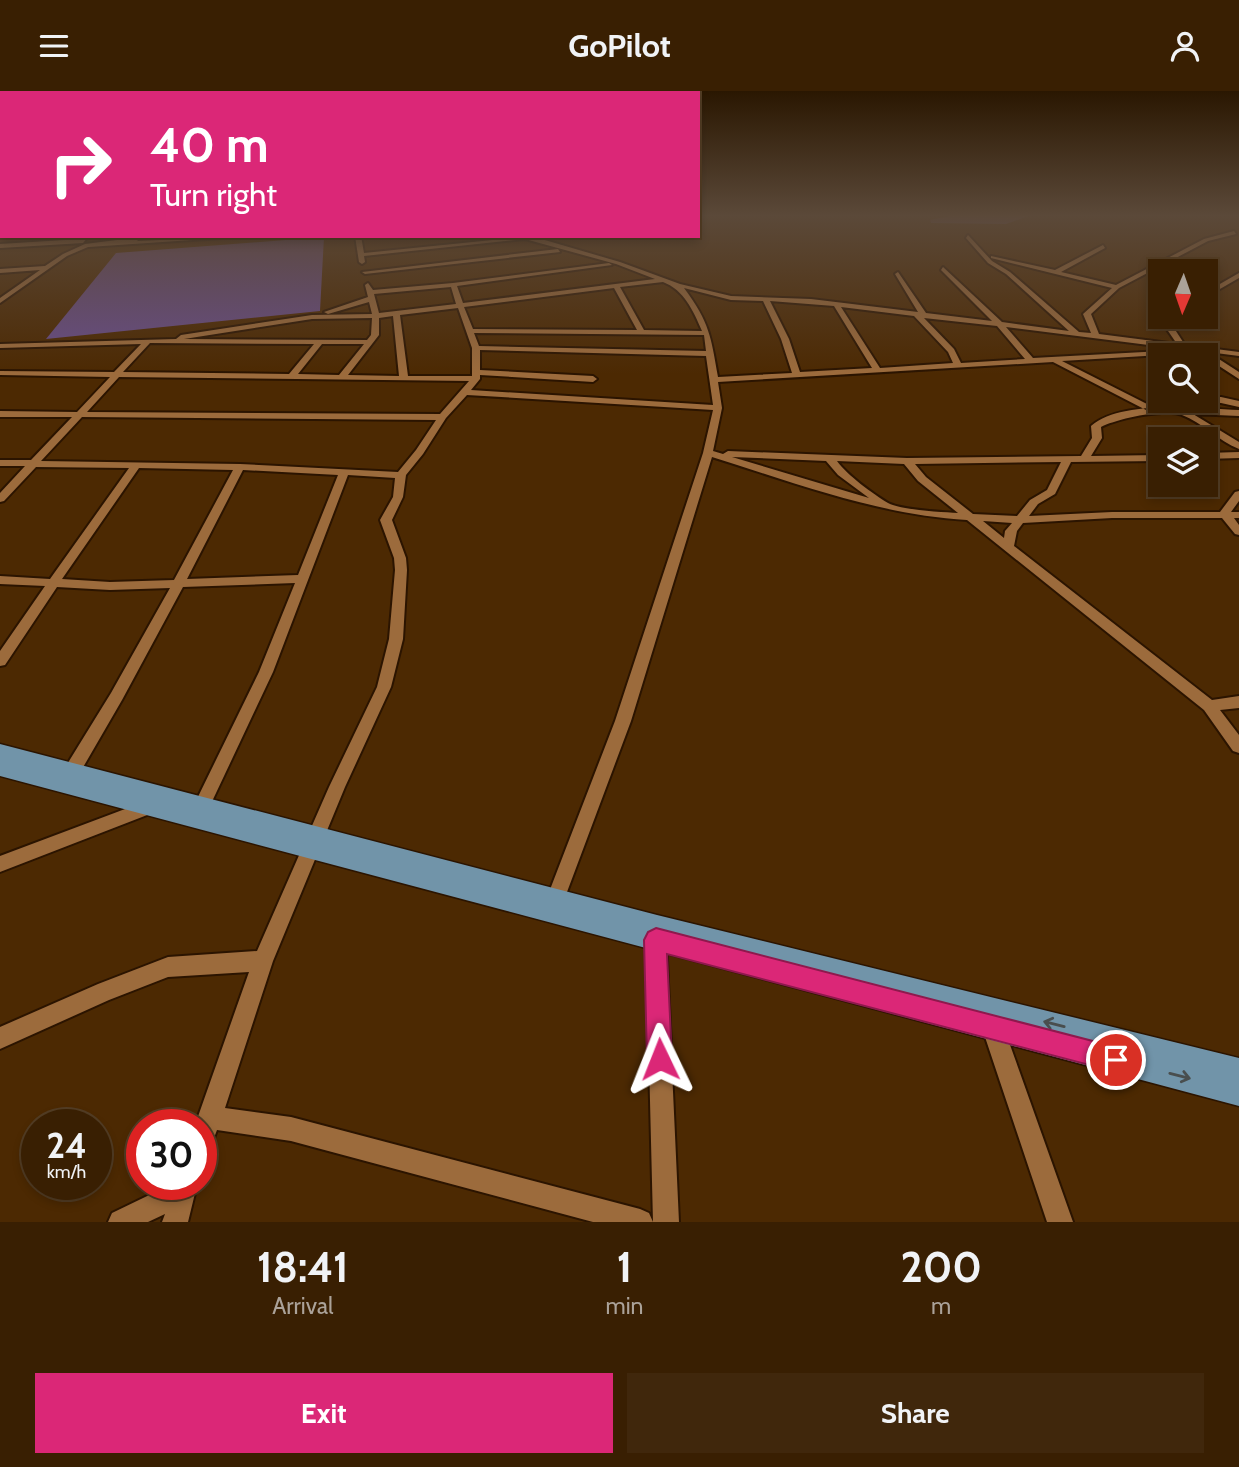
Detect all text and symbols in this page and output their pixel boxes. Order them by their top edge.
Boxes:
text: GoPilot [568,26,671,65]
icon: menu [35,27,73,65]
icon: person [1166,27,1204,65]
text: 40 m [150,115,269,174]
icon: right [35,119,126,210]
text: Turn right [150,175,277,214]
north arrow [1148,259,1218,329]
map controls [1148,259,1218,497]
button: search [1148,343,1218,413]
button: layers [1148,427,1218,497]
one-way arrow [1043,1017,1065,1030]
position arrow [623,1022,697,1096]
pin [1086,1030,1146,1090]
icon: arrive [1097,1041,1135,1079]
one-way arrow [1168,1070,1191,1083]
speed limit sign: 30 [126,1109,217,1200]
text: 24 [46,1124,87,1167]
text: km/h [47,1161,86,1183]
text: 18:41 [257,1241,348,1293]
text: 1 [617,1241,632,1293]
text: 200 [900,1241,982,1293]
text: Arrival [272,1292,333,1320]
text: min [606,1292,643,1320]
text: m [931,1292,951,1320]
button: Exit [35,1373,613,1453]
button: Share [627,1373,1204,1453]

